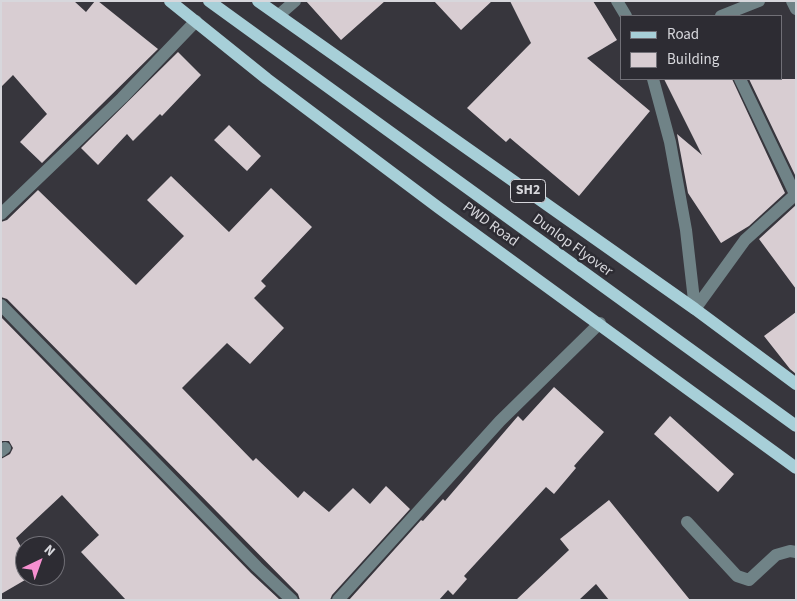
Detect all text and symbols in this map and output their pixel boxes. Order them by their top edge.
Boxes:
legend [620,15,782,80]
text: Road [667,24,699,45]
text: Building [667,49,719,70]
road number: SH2 [510,180,546,202]
street label: PWD Road [459,199,521,251]
street label: Dunlop Flyover [528,211,616,281]
north arrow [15,536,65,586]
text: N [39,540,60,561]

